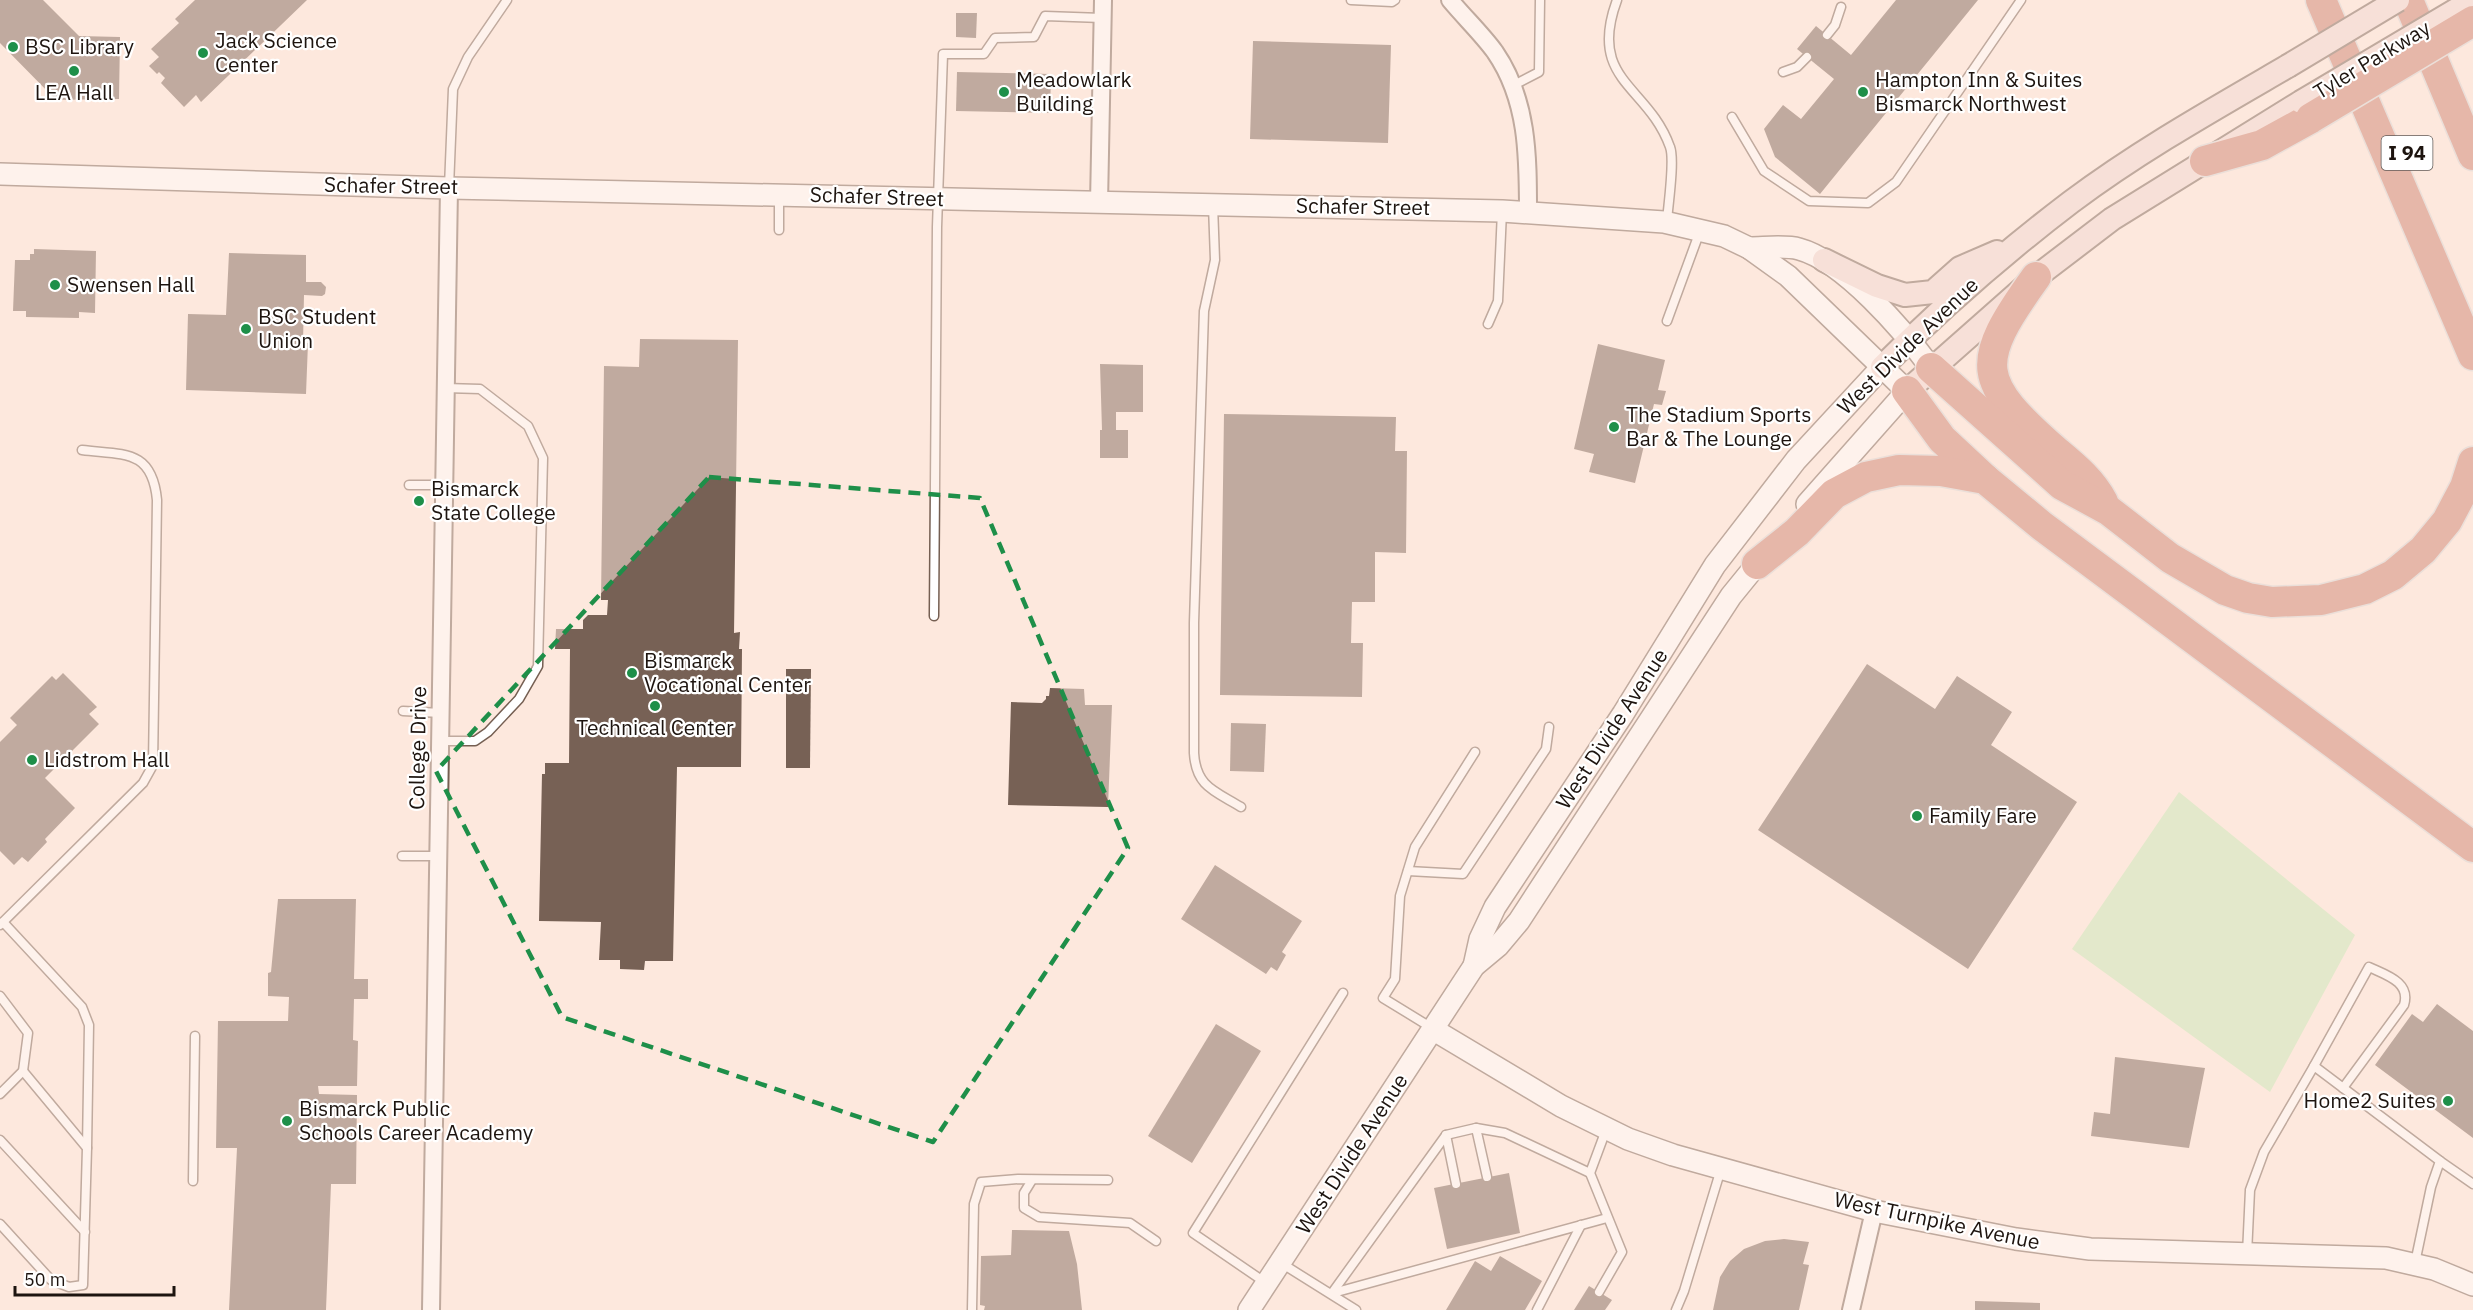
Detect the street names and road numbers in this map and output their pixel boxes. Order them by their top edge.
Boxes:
street label: Tyler Parkway [2308,13,2436,105]
road number: I 94 [2382,136,2432,170]
street label: Schafer Street [324,170,458,200]
street label: Schafer Street [809,180,945,212]
street label: Schafer Street [1296,191,1430,221]
street label: West Divide Avenue [1831,271,1984,420]
street label: West Divide Avenue [1549,643,1674,814]
street label: College Drive [402,686,432,810]
street label: West Divide Avenue [1289,1068,1414,1239]
street label: West Turnpike Avenue [1832,1185,2043,1256]

